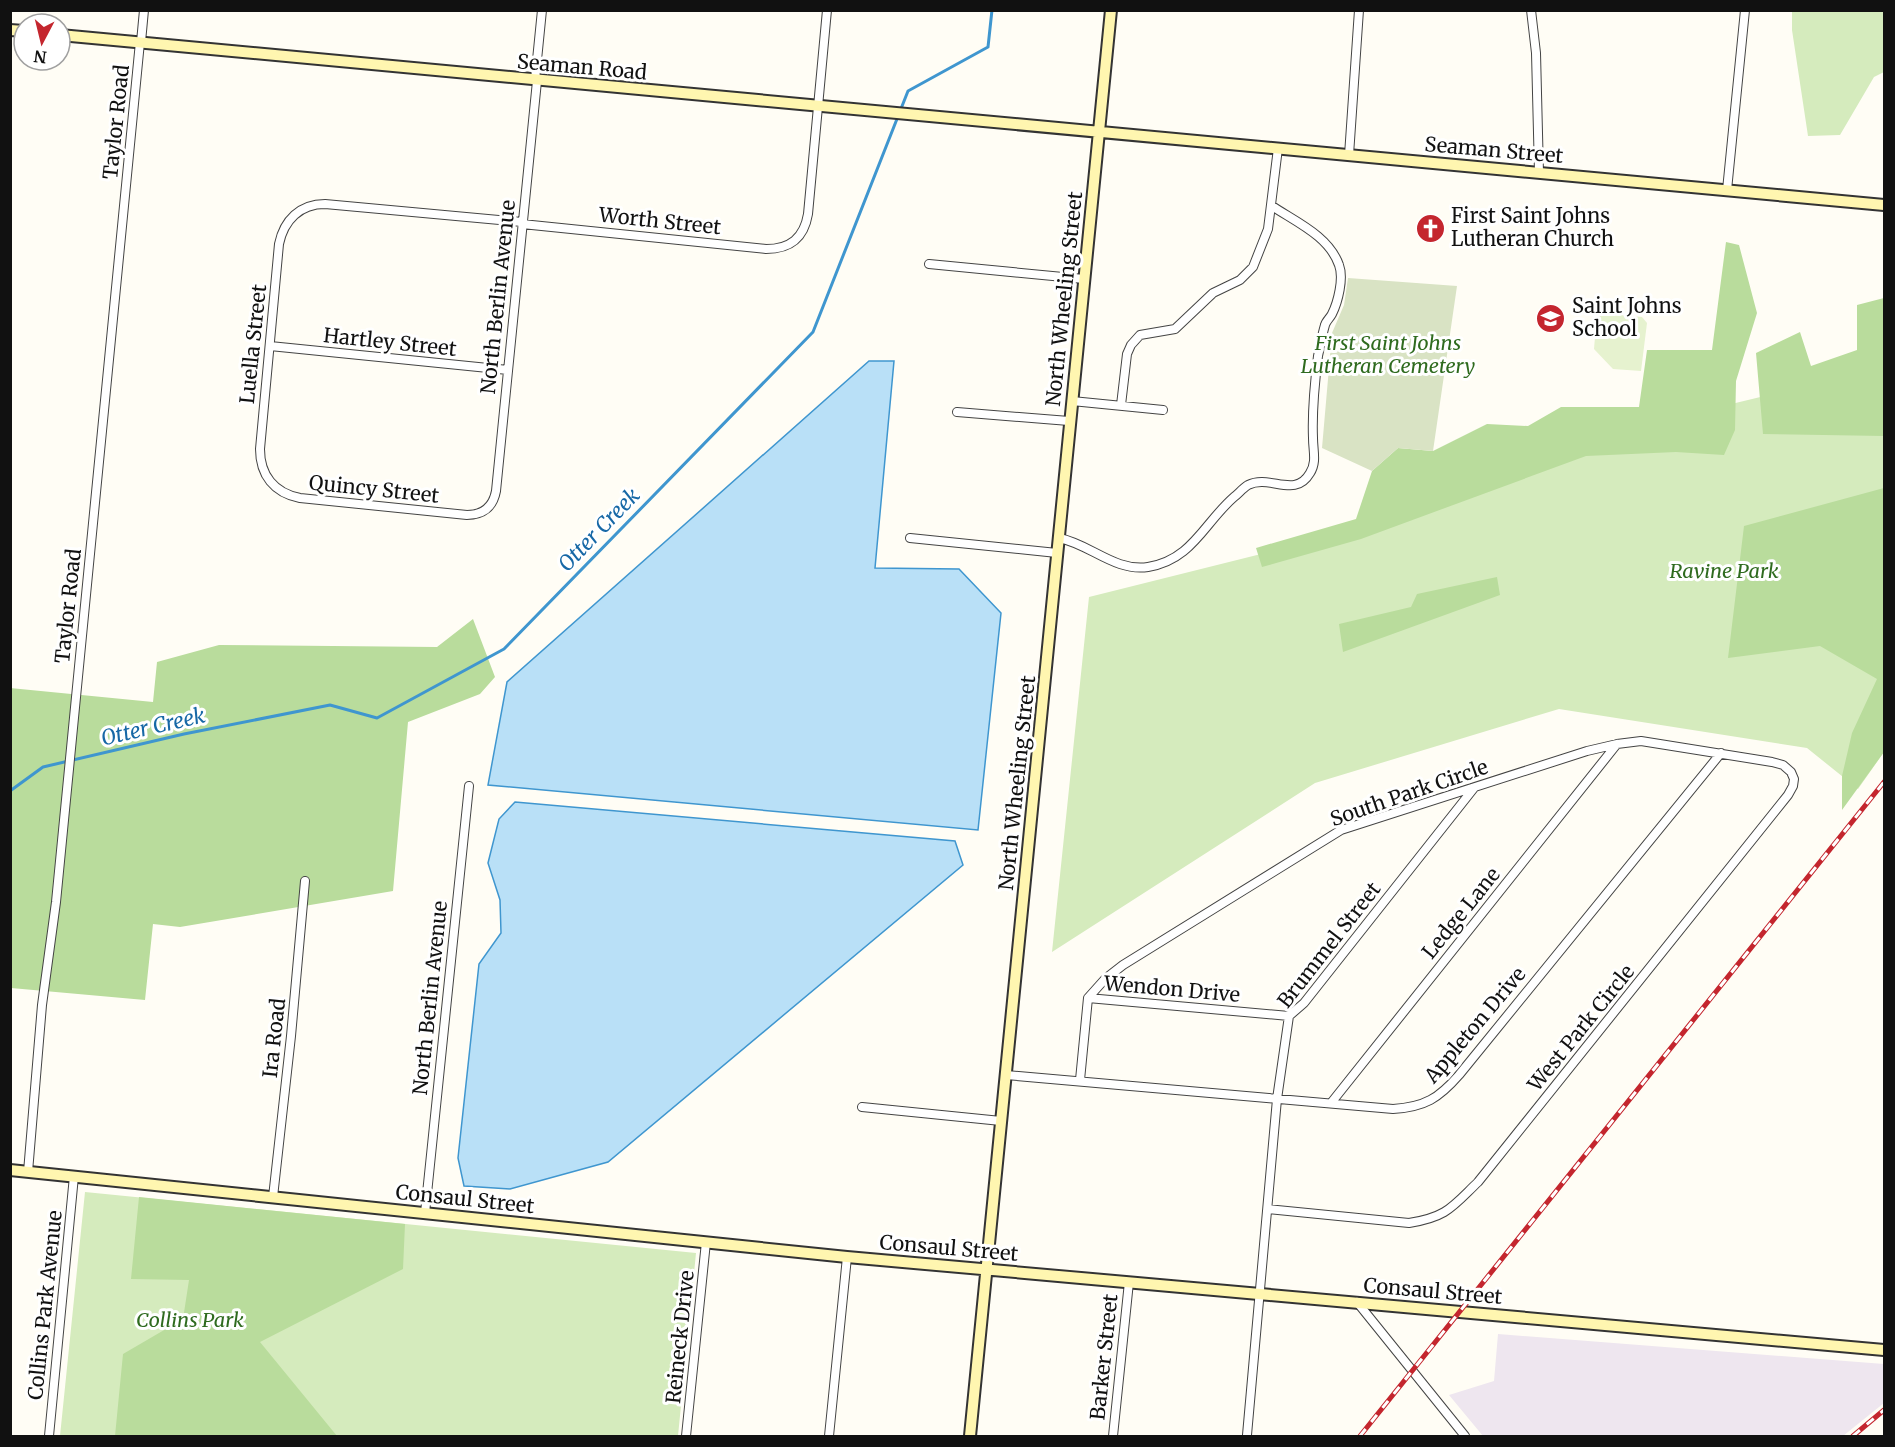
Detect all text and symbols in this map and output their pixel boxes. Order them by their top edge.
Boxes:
north arrow [12,12,72,72]
text: N [32,46,48,68]
street label: Seaman Road [516,48,648,85]
street label: Taylor Road [97,63,134,181]
street label: Seaman Street [1424,131,1565,168]
street label: North Wheeling Street [1040,190,1087,408]
street label: North Berlin Avenue [475,199,520,395]
street label: Worth Street [597,202,722,239]
place label: First Saint Johns Lutheran Church [1451,203,1614,251]
church icon: First Saint Johns Lutheran Church [1414,212,1446,244]
street label: Luella Street [234,283,271,405]
place label: Saint Johns School [1572,293,1682,341]
school or university icon: Saint Johns School [1535,302,1567,334]
street label: Hartley Street [322,322,458,361]
park label: First Saint Johns Lutheran Cemetery [1301,330,1475,378]
street label: Quincy Street [308,469,441,508]
water label: Otter Creek [552,482,646,577]
street label: Taylor Road [49,547,86,665]
park label: Ravine Park [1669,558,1779,583]
street label: North Wheeling Street [993,674,1040,892]
water label: Otter Creek [98,701,208,752]
street label: South Park Circle [1327,754,1491,831]
street label: Ledge Lane [1416,862,1505,963]
street label: Brummel Street [1272,877,1386,1013]
street label: North Berlin Avenue [407,900,452,1096]
street label: West Park Circle [1521,959,1639,1097]
street label: Appleton Drive [1418,962,1530,1089]
street label: Wendon Drive [1102,970,1241,1007]
street label: Ira Road [257,997,290,1079]
street label: Consaul Street [395,1179,536,1218]
street label: Collins Park Avenue [22,1209,67,1401]
street label: Consaul Street [879,1229,1020,1266]
street label: Reineck Drive [660,1269,699,1405]
street label: Consaul Street [1363,1272,1504,1309]
street label: Barker Street [1084,1292,1123,1421]
park label: Collins Park [136,1307,244,1332]

